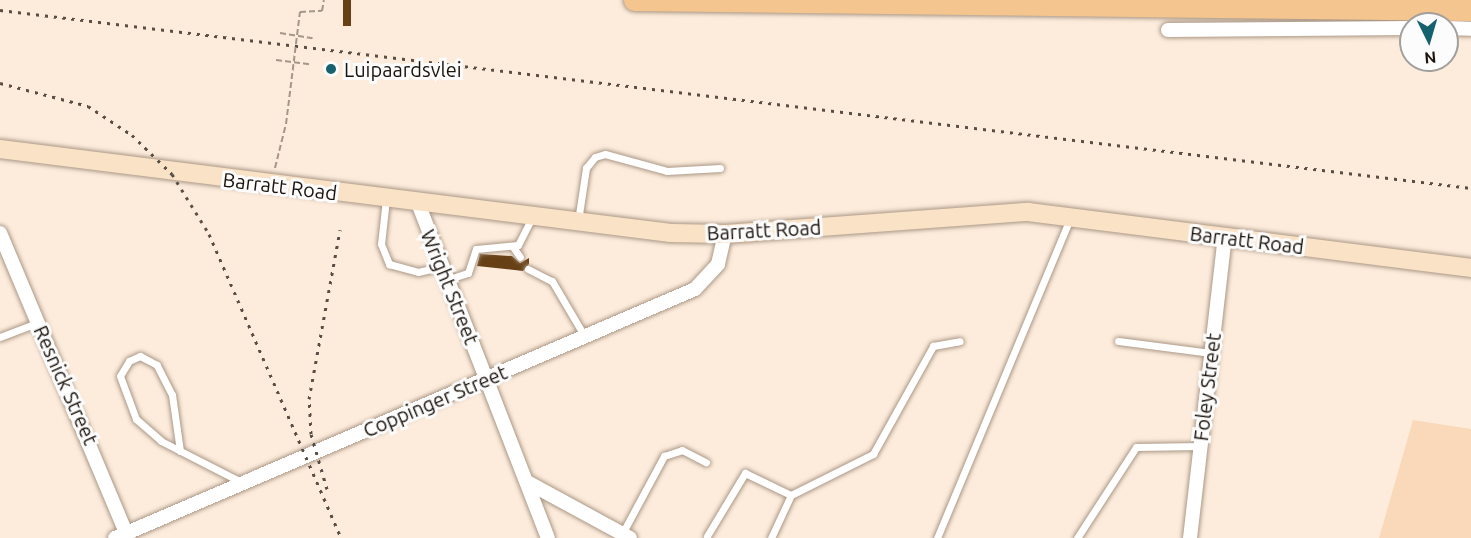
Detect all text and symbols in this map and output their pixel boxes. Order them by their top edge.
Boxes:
north arrow [1399,12,1459,72]
text: N [1424,48,1437,67]
place label: Luipaardsvlei [344,57,462,81]
marker: Luipaardsvlei [322,60,340,78]
street label: Barratt Road [222,167,338,205]
street label: Barratt Road [706,215,822,245]
street label: Barratt Road [1189,221,1305,259]
street label: Wright Street [416,226,484,348]
street label: Resnick Street [29,322,103,448]
street label: Foley Street [1188,332,1226,442]
street label: Coppinger Street [359,360,511,442]

